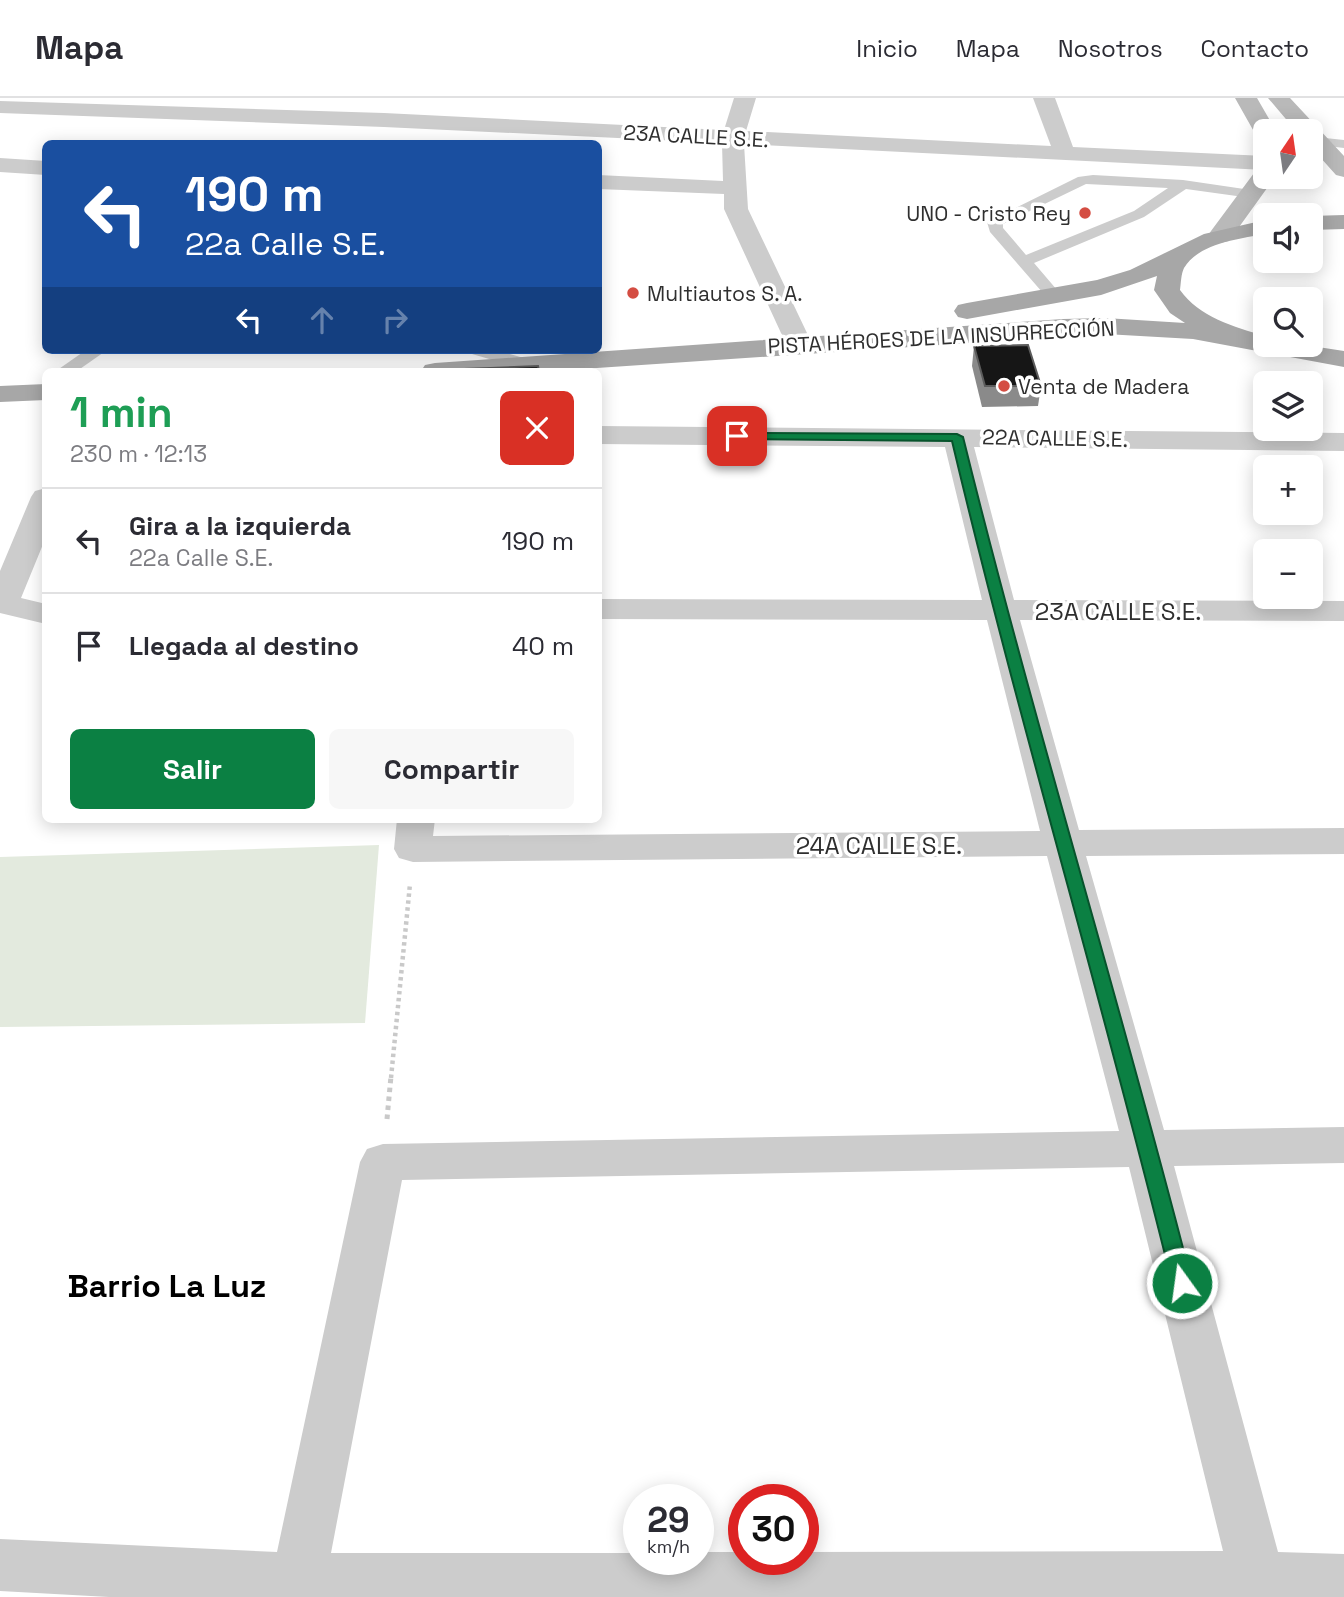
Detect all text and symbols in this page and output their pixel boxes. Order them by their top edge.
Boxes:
text: Mapa [35,27,123,69]
text: Inicio [856,33,918,64]
text: Mapa [956,33,1020,64]
text: Nosotros [1058,33,1163,64]
text: Contacto [1201,33,1309,64]
street label: 23A CALLE S.E. [623,119,769,153]
north arrow [1253,119,1323,189]
map controls [1253,119,1323,609]
text: 190 m [185,163,323,225]
icon: left [70,168,161,259]
place label: UNO - Cristo Rey [906,200,1071,227]
button: sound [1253,203,1323,273]
marker: UNO - Cristo Rey [1077,205,1093,221]
text: 22a Calle S.E. [185,224,386,264]
place label: Multiautos S. A. [647,280,803,307]
marker: Multiautos S. A. [625,285,641,301]
button: search [1253,287,1323,357]
icon: left [230,301,268,339]
icon: ahead [303,301,341,339]
icon: right [376,301,414,339]
street label: PISTA HÉROES DE LA INSURRECCIÓN [767,314,1115,360]
button: layers [1253,371,1323,441]
place label: Venta de Madera [1018,373,1189,400]
marker: Venta de Madera [996,378,1012,394]
text: 1 min [70,386,173,439]
button: close [500,391,574,465]
pin [707,406,767,466]
icon: arrive [718,417,756,455]
street label: 22A CALLE S.E. [982,423,1128,453]
text: 230 m · 12:13 [70,439,207,469]
button: + [1253,455,1323,525]
text: Gira a la izquierda [129,509,351,543]
icon: left [70,522,108,560]
text: 190 m [502,524,574,558]
button: − [1253,539,1323,609]
text: 22a Calle S.E. [129,543,273,573]
street label: 23A CALLE S.E. [1035,596,1201,627]
icon: arrive [70,627,108,665]
text: Llegada al destino [129,629,359,663]
text: 40 m [512,629,574,663]
button: Salir [70,729,315,809]
button: Compartir [329,729,574,809]
street label: 24A CALLE S.E. [796,830,962,861]
position arrow [1145,1246,1219,1320]
district label: Barrio La Luz [68,1266,266,1306]
speed limit sign: 30 [728,1484,819,1575]
text: 29 [647,1498,690,1542]
text: km/h [647,1535,690,1558]

